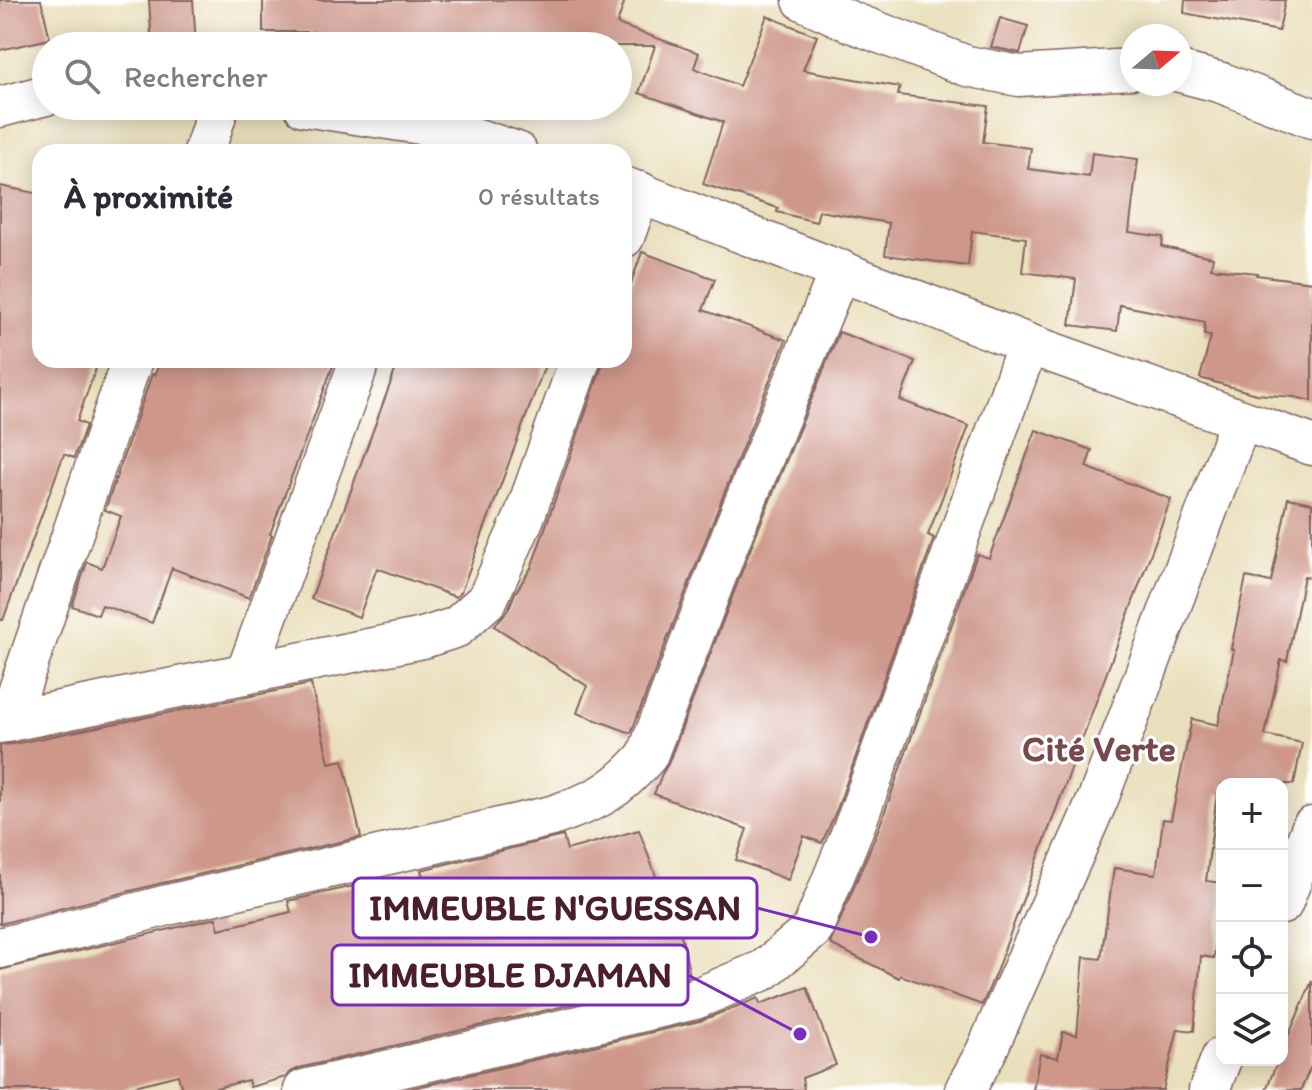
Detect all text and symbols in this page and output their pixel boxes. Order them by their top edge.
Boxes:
north arrow [1120,24,1192,96]
search box [32,32,632,120]
icon: search [60,54,104,98]
text: Rechercher [124,58,268,95]
text: À proximité [64,176,233,217]
text: 0 résultats [478,180,600,212]
district label: Cité Verte [1022,727,1176,770]
map controls [1216,778,1288,1066]
button: + [1216,778,1288,850]
button: − [1216,850,1288,922]
callout: IMMEUBLE N'GUESSAN [353,878,757,938]
text: IMMEUBLE N'GUESSAN [369,886,741,929]
button: locate [1216,922,1288,994]
callout: IMMEUBLE DJAMAN [332,945,688,1005]
text: IMMEUBLE DJAMAN [348,953,672,996]
button: layers [1216,994,1288,1066]

